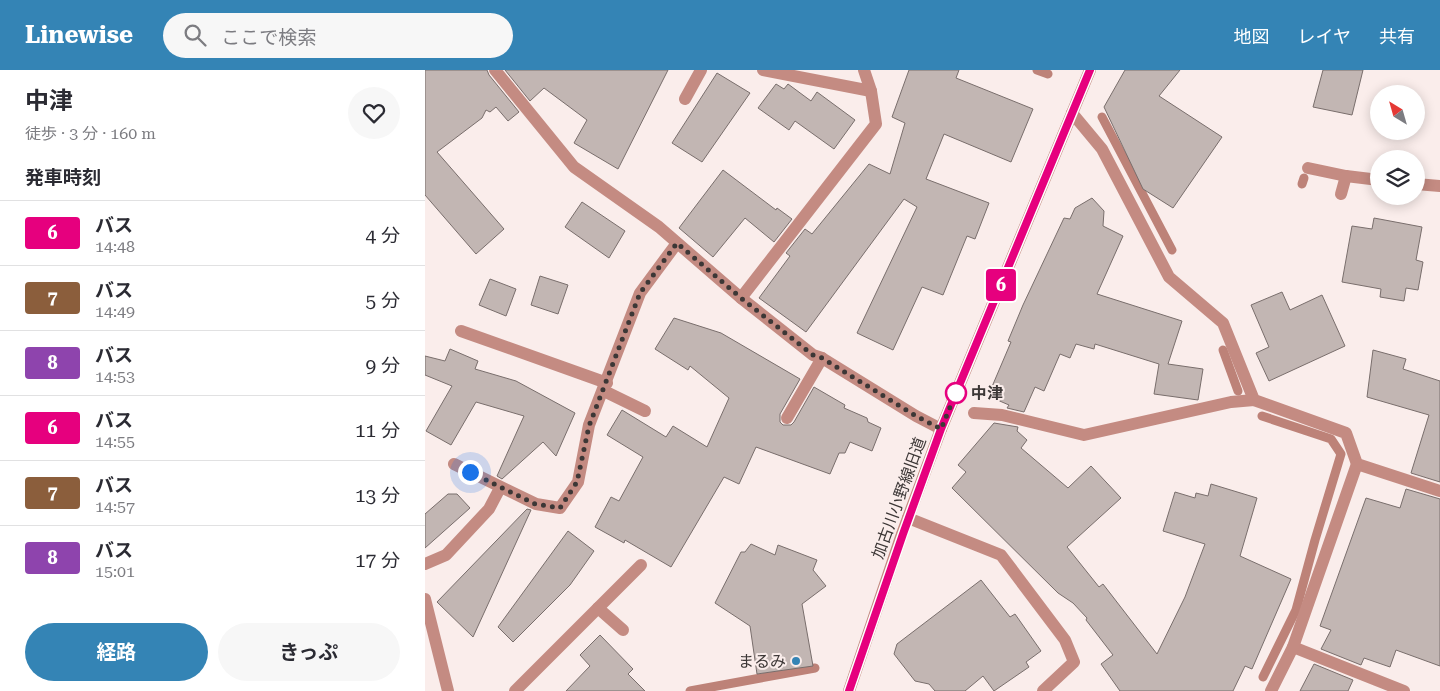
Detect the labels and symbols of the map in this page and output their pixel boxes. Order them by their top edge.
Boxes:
north arrow [1370,85,1425,140]
line badge: 6 [985,269,1017,301]
marker: 中津 [945,382,967,404]
place label: 中津 [971,384,1003,403]
street label: 加古川小野線旧道 [868,435,930,561]
your location [458,460,483,485]
place label: まるみ [738,652,786,671]
marker: まるみ [790,655,802,667]

